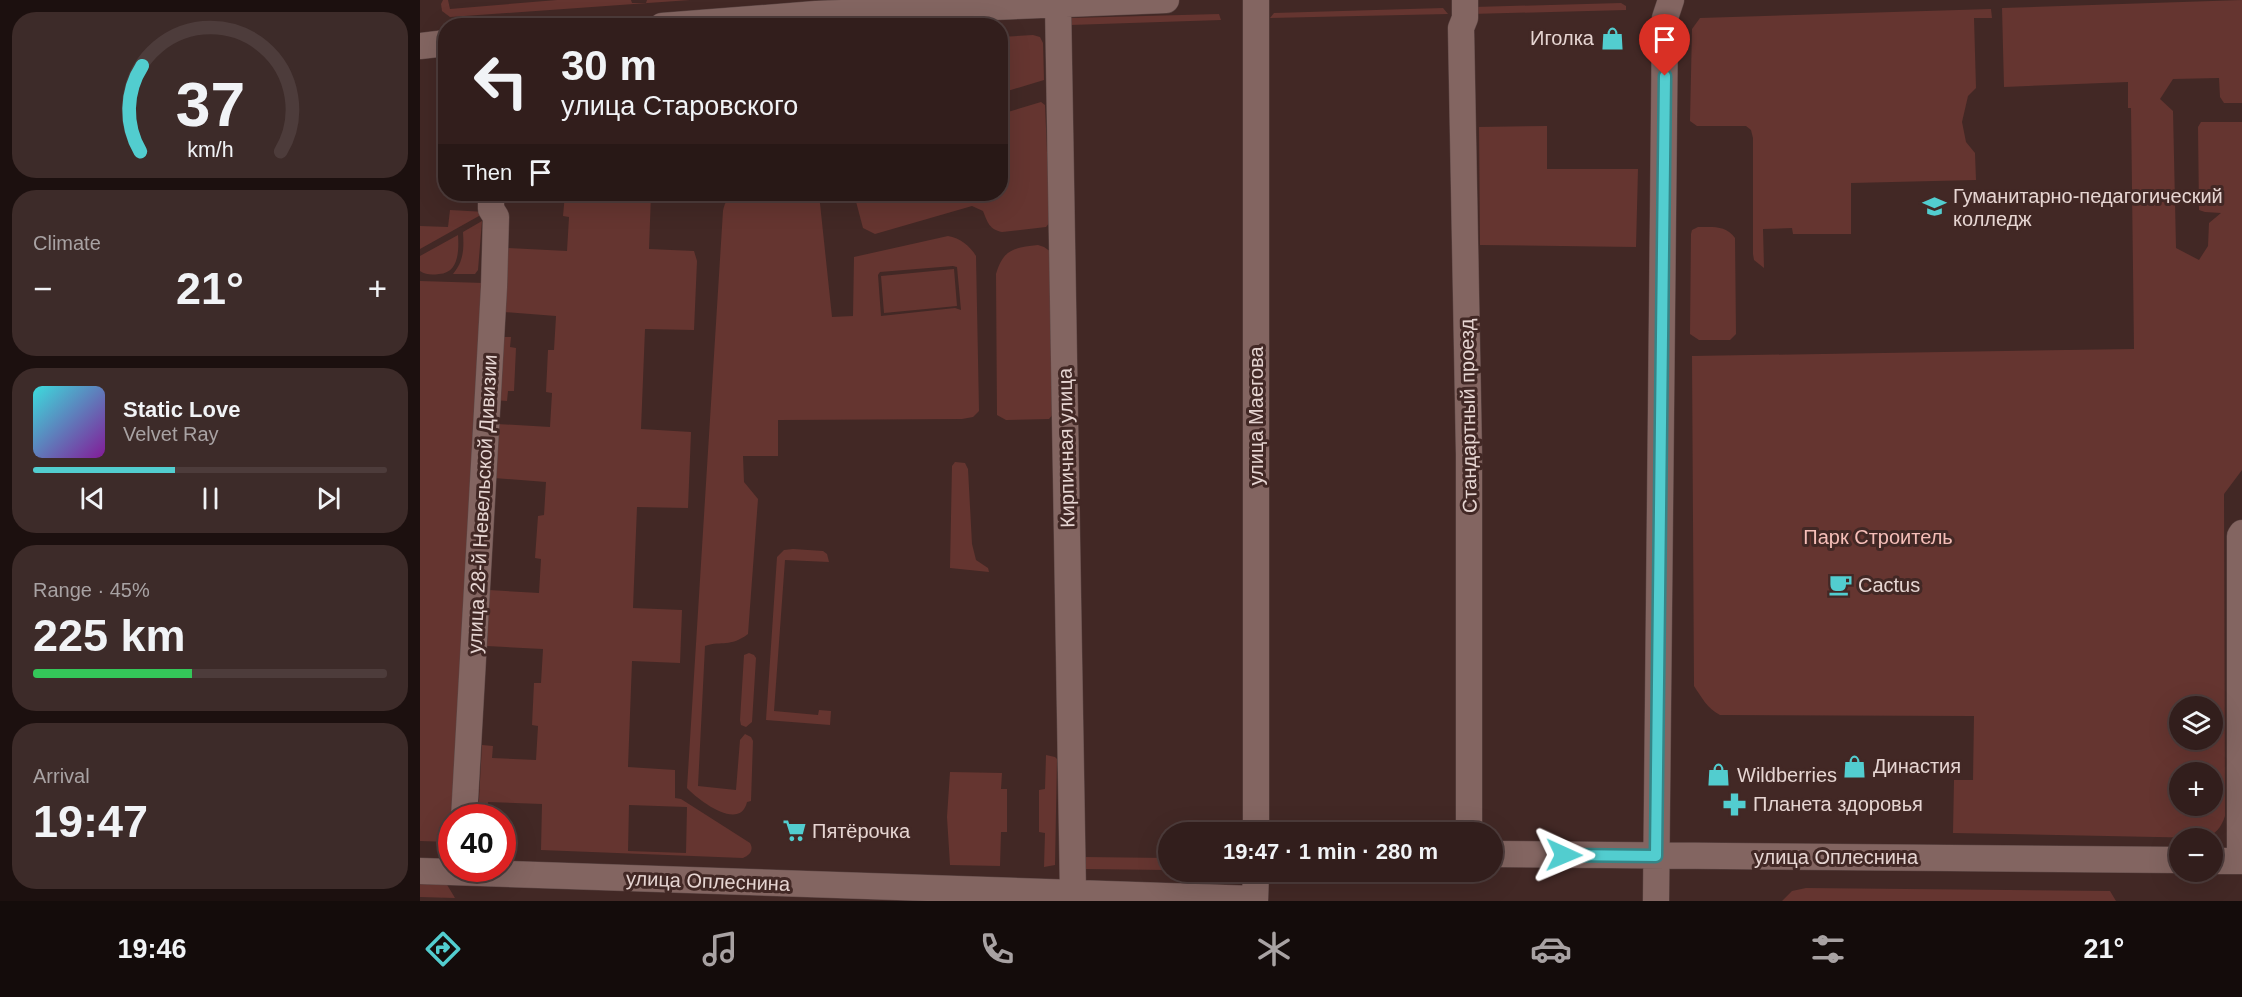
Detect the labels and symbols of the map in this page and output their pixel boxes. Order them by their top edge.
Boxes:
pin [1639,14,1690,76]
shop icon: Иголка [1599,25,1625,51]
place label: Иголка [1530,27,1595,49]
place label: Гуманитарно-педагогический колледж [1953,185,2223,230]
school or university icon: Гуманитарно-педагогический колледж [1922,194,1948,220]
street label: Стандартный проезд [1455,318,1481,513]
street label: улица Маегова [1245,346,1267,486]
street label: улица 28-й Невельской Дивизии [463,354,501,654]
street label: Кирпичная улица [1054,367,1078,528]
park label: Парк Строитель [1803,526,1953,548]
cafe icon: Cactus [1827,572,1853,598]
place label: Cactus [1858,574,1920,596]
shop icon: Династия [1842,753,1868,779]
place label: Династия [1873,755,1961,777]
shop icon: Wildberries [1706,762,1732,788]
place label: Wildberries [1737,764,1837,786]
pharmacy icon: Планета здоровья [1722,791,1748,817]
place label: Планета здоровья [1753,793,1923,815]
speed limit sign: 40 [438,804,516,882]
supermarket icon: Пятёрочка [781,818,807,844]
place label: Пятёрочка [812,820,911,842]
position arrow [1532,823,1596,887]
street label: улица Оплеснина [1754,846,1919,868]
street label: улица Оплеснина [626,867,791,895]

